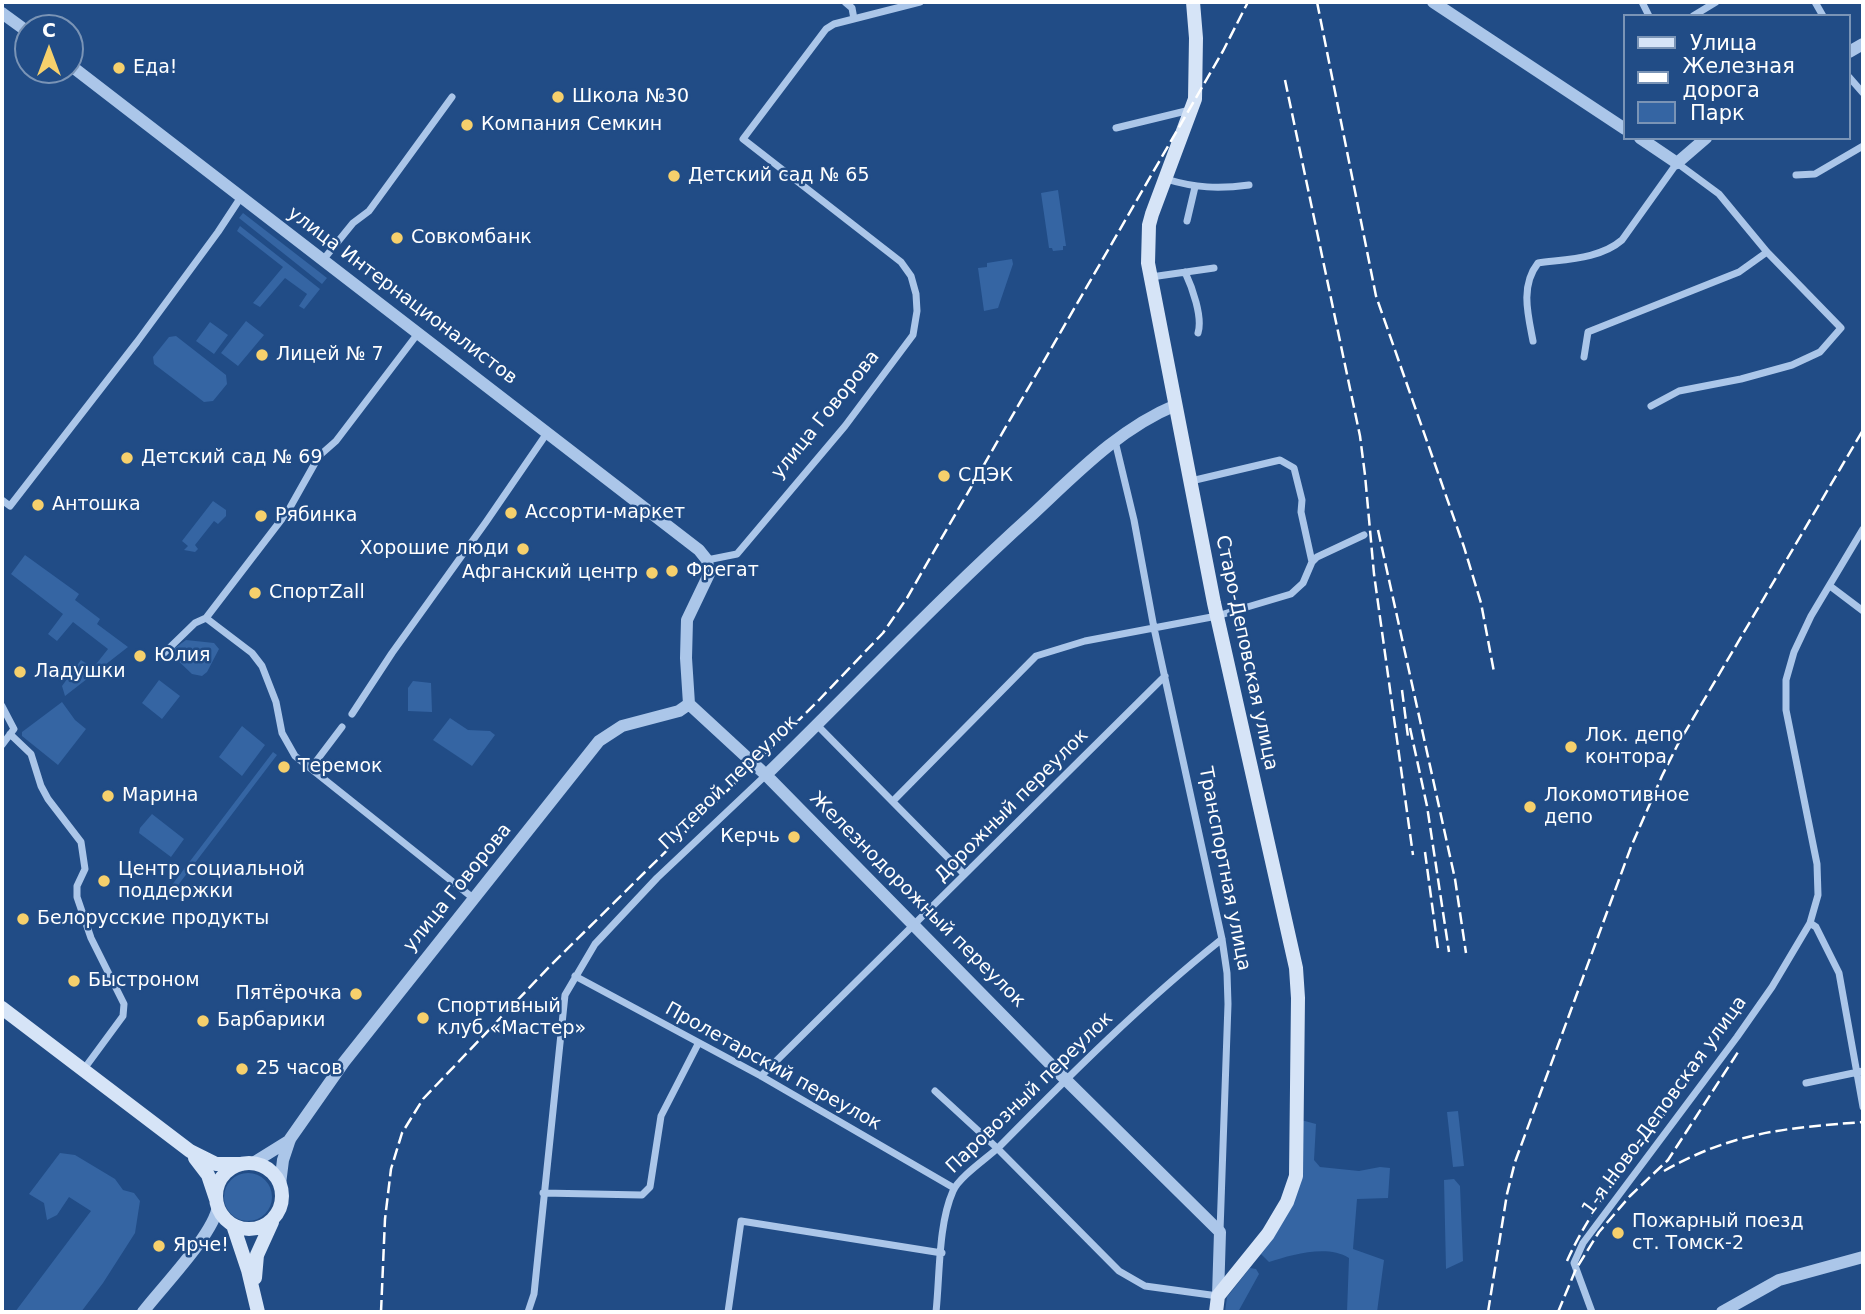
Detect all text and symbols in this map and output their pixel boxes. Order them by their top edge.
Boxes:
north arrow [14,14,84,84]
legend [1624,14,1851,140]
text: С [42,19,56,41]
text: Улица [1690,31,1757,55]
text: Железная дорога [1683,54,1795,102]
place label: Еда! [133,57,177,79]
marker: Еда! [111,60,127,76]
place label: Школа №30 [572,86,689,108]
marker: Школа №30 [550,89,566,105]
text: Парк [1690,101,1745,125]
place label: Компания Семкин [481,114,662,136]
marker: Компания Семкин [459,117,475,133]
place label: Детский сад № 65 [688,165,870,187]
marker: Детский сад № 65 [666,168,682,184]
street label: улица Интернационалистов [283,202,521,390]
place label: Совкомбанк [411,227,532,249]
marker: Совкомбанк [389,230,405,246]
place label: Лицей № 7 [276,344,384,366]
street label: улица Говорова [767,346,885,484]
marker: Лицей № 7 [254,347,270,363]
place label: Детский сад № 69 [141,447,323,469]
marker: Детский сад № 69 [119,450,135,466]
place label: СДЭК [958,465,1013,487]
marker: СДЭК [936,468,952,484]
place label: Антошка [52,494,141,516]
marker: Антошка [30,497,46,513]
place label: Ассорти-маркет [525,502,685,524]
place label: Рябинка [275,505,357,527]
marker: Ассорти-маркет [503,505,519,521]
marker: Рябинка [253,508,269,524]
street label: Старо-Деповская улица [1210,533,1282,773]
place label: Хорошие люди [360,538,509,560]
marker: Хорошие люди [515,541,531,557]
place label: Фрегат [686,560,759,582]
place label: Афганский центр [462,562,638,584]
marker: Фрегат [664,563,680,579]
marker: Афганский центр [644,565,660,581]
place label: СпортZall [269,582,365,604]
marker: СпортZall [247,585,263,601]
place label: Юлия [154,645,210,667]
marker: Юлия [132,648,148,664]
place label: Ладушки [34,661,126,683]
marker: Ладушки [12,664,28,680]
street label: Путевой переулок [655,711,803,855]
street label: Дорожный переулок [931,725,1093,887]
place label: Лок. депо контора [1585,725,1683,769]
marker: Лок. депо контора [1563,739,1579,755]
place label: Теремок [298,756,382,778]
marker: Теремок [276,759,292,775]
street label: Транспортная улица [1193,765,1255,973]
place label: Марина [122,785,199,807]
place label: Локомотивное депо [1544,785,1689,829]
street label: Железнодорожный переулок [804,787,1030,1013]
marker: Марина [100,788,116,804]
marker: Локомотивное депо [1522,799,1538,815]
street label: улица Говорова [399,819,517,957]
place label: Керчь [720,826,780,848]
marker: Керчь [786,829,802,845]
place label: Центр социальной поддержки [118,859,305,903]
marker: Центр социальной поддержки [96,873,112,889]
place label: Белорусские продукты [37,908,269,930]
marker: Белорусские продукты [15,911,31,927]
place label: Быстроном [88,970,200,992]
marker: Быстроном [66,973,82,989]
place label: Пятёрочка [235,983,342,1005]
marker: Пятёрочка [348,986,364,1002]
street label: 1-я Ново-Деповская улица [1578,992,1752,1220]
place label: Спортивный клуб «Мастер» [437,996,586,1040]
street label: Пролетарский переулок [661,998,885,1136]
street label: Паровозный переулок [942,1007,1118,1179]
place label: Барбарики [217,1010,325,1032]
marker: Спортивный клуб «Мастер» [415,1010,431,1026]
marker: Барбарики [195,1013,211,1029]
place label: 25 часов [256,1058,342,1080]
marker: 25 часов [234,1061,250,1077]
place label: Пожарный поезд ст. Томск-2 [1632,1211,1804,1255]
marker: Пожарный поезд ст. Томск-2 [1610,1225,1626,1241]
place label: Ярче! [173,1235,229,1257]
marker: Ярче! [151,1238,167,1254]

